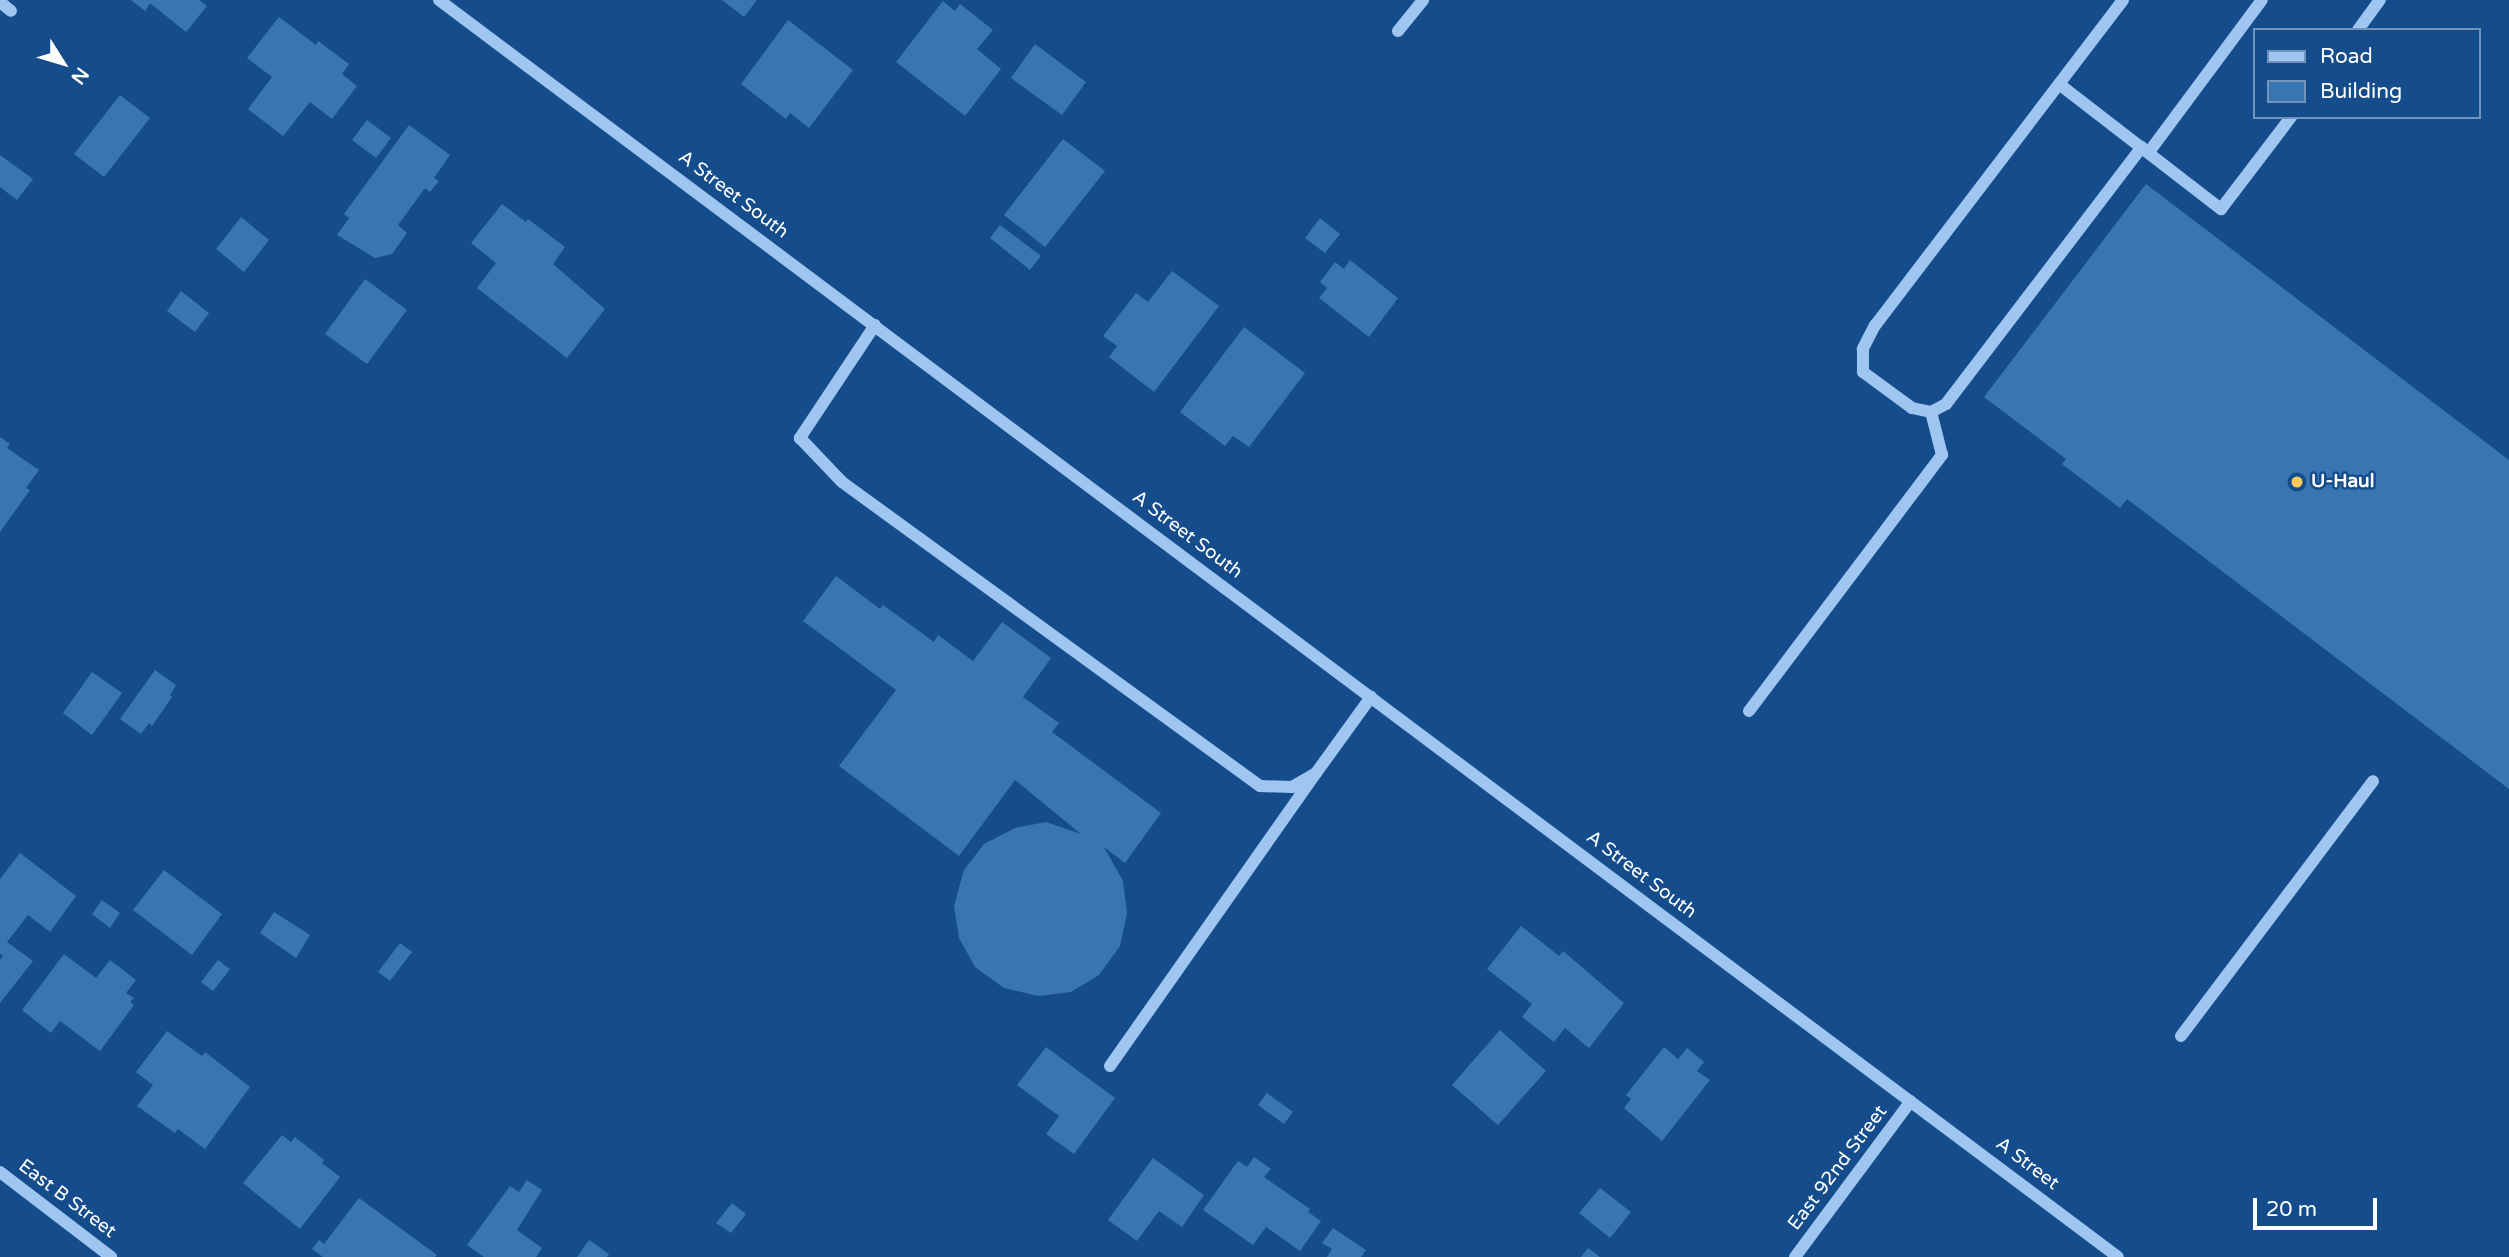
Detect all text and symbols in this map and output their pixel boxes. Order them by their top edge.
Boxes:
north arrow [28,28,98,98]
legend [2254,28,2481,119]
text: Road [2320,44,2373,69]
text: N [66,63,93,88]
text: Building [2320,79,2402,104]
street label: A Street South [673,146,793,244]
place label: U-Haul [2311,471,2374,493]
marker: U-Haul [2289,474,2305,490]
street label: A Street South [1127,486,1247,584]
street label: A Street South [1581,826,1701,924]
street label: East 92nd Street [1784,1101,1892,1235]
street label: A Street [1991,1133,2063,1195]
street label: East B Street [14,1155,120,1243]
scale bar [2257,1184,2381,1228]
text: 20 m [2266,1197,2317,1222]

